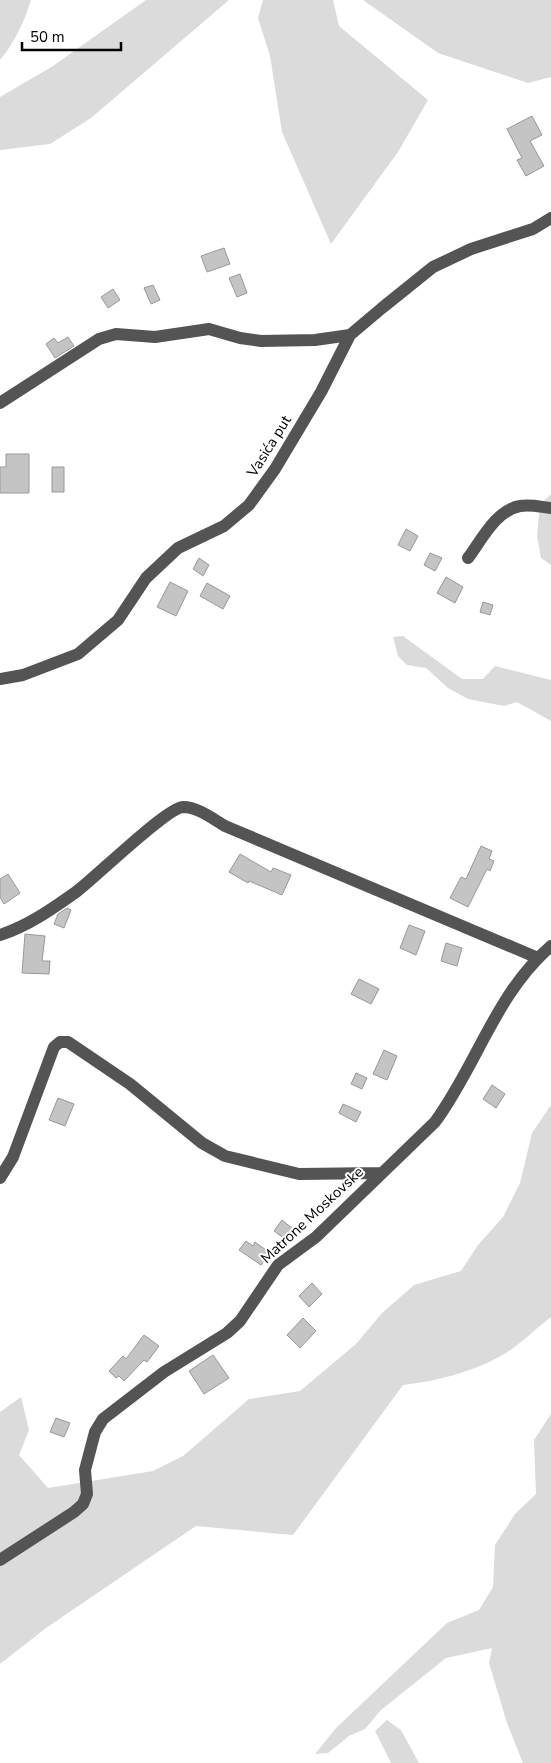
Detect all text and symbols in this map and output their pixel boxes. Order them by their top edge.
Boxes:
scale bar [22,20,121,52]
text: 50 m [30,27,65,47]
street label: Vasića put [242,411,296,482]
street label: Matrone Moskovske [256,1162,368,1268]

